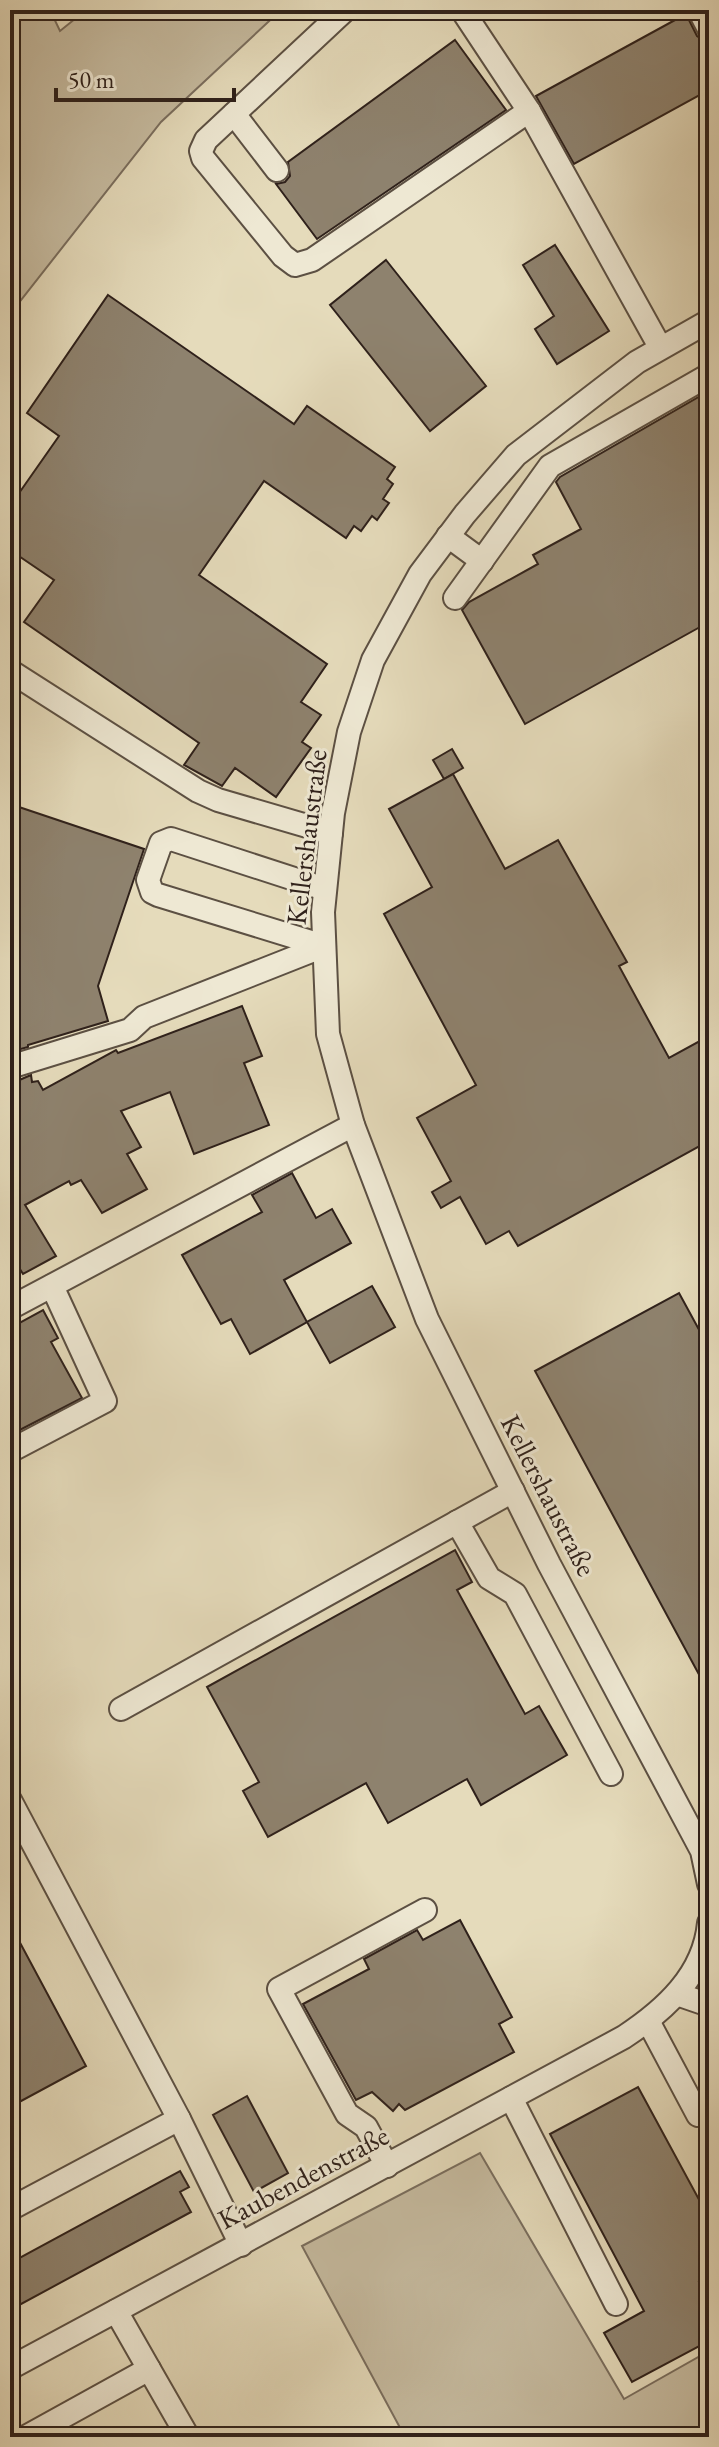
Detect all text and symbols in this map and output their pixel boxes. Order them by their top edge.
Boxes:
scale bar [56,52,234,102]
text: 50 m [68,64,115,95]
street label: Kellershaustraße [277,747,335,927]
street label: Kellershaustraße [493,1408,605,1582]
street label: Kaubendenstraße [211,2117,395,2237]

